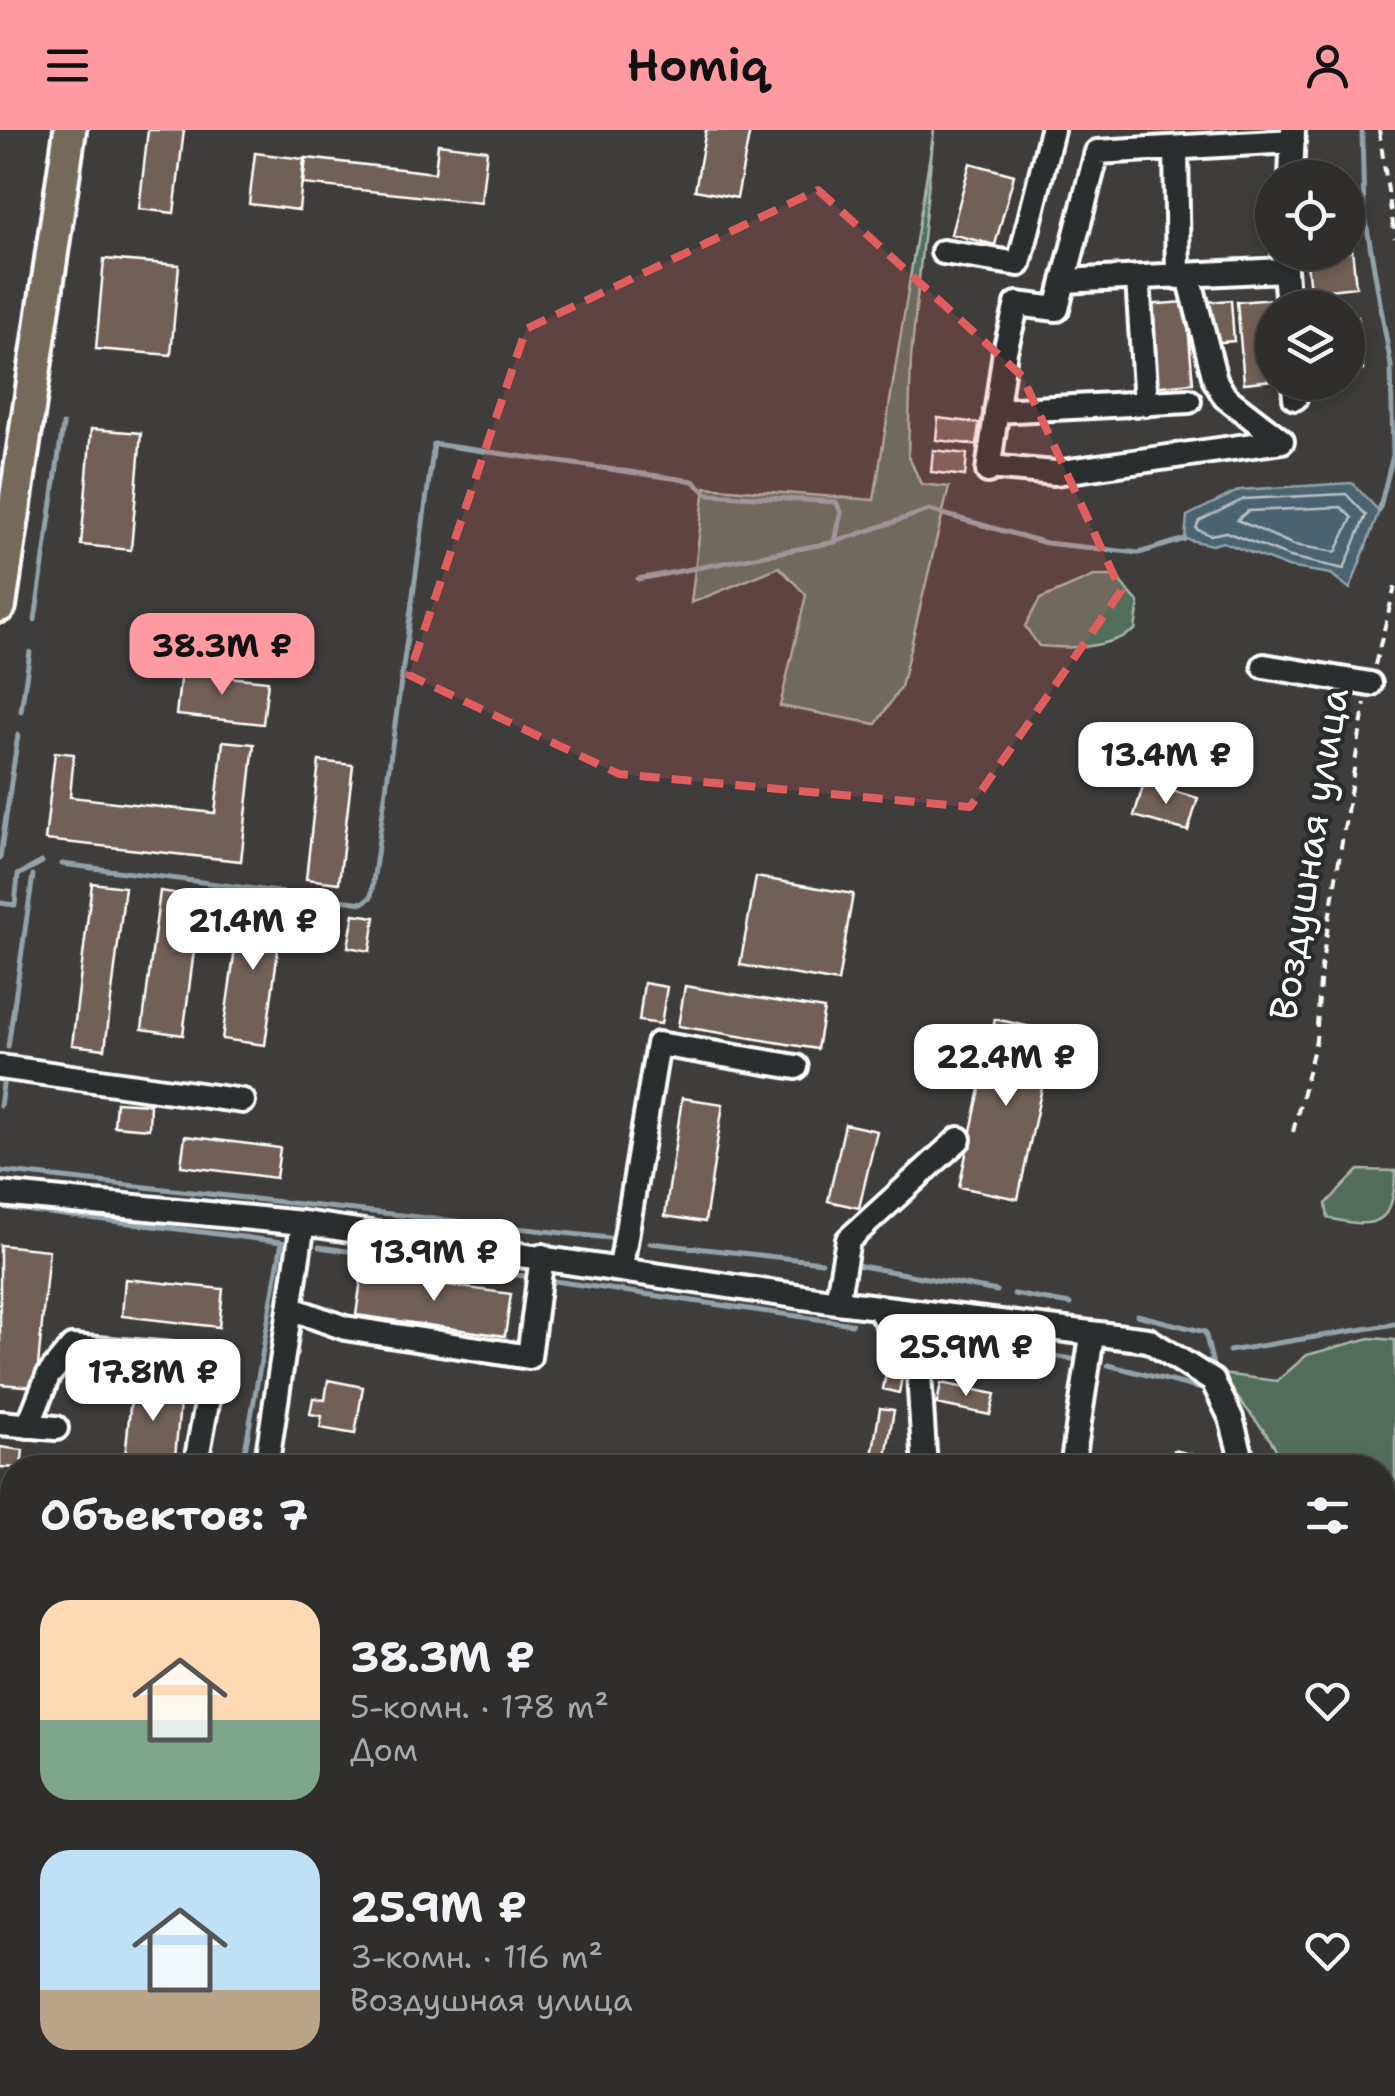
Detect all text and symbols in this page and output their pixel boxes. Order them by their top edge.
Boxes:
text: Homiq [627,35,768,95]
icon: menu [40,38,95,93]
icon: person [1300,38,1355,93]
map controls [1255,160,1365,400]
button: locate [1255,160,1365,270]
button: layers [1255,290,1365,400]
pin: 38.3M ₽ [130,613,314,698]
text: 38.3M ₽ [151,624,293,667]
street label: Воздушная улица [1257,684,1360,1024]
pin: 13.4M ₽ [1074,722,1258,807]
text: 13.4M ₽ [1100,733,1232,776]
pin: 21.4M ₽ [161,888,345,973]
text: 21.4M ₽ [188,899,318,942]
pin: 22.4M ₽ [914,1024,1098,1109]
text: 22.4M ₽ [936,1035,1076,1078]
pin: 13.9M ₽ [342,1219,526,1304]
text: 13.9M ₽ [369,1230,499,1273]
pin: 25.9M ₽ [874,1314,1058,1399]
text: 25.9M ₽ [899,1325,1033,1368]
pin: 17.8M ₽ [61,1339,245,1424]
text: 17.8M ₽ [87,1350,219,1393]
text: Объектов: 7 [40,1487,308,1543]
icon: filters [1300,1488,1355,1543]
text: 38.3M ₽ [350,1629,535,1685]
icon: home [120,1640,240,1760]
icon: heart [1300,1673,1355,1728]
text: 5-комн. · 178 m² [350,1685,609,1728]
text: Дом [350,1728,418,1771]
text: 25.9M ₽ [350,1879,527,1935]
icon: home [120,1890,240,2010]
icon: heart [1300,1923,1355,1978]
text: 3-комн. · 116 m² [350,1935,603,1978]
text: Воздушная улица [350,1978,633,2021]

